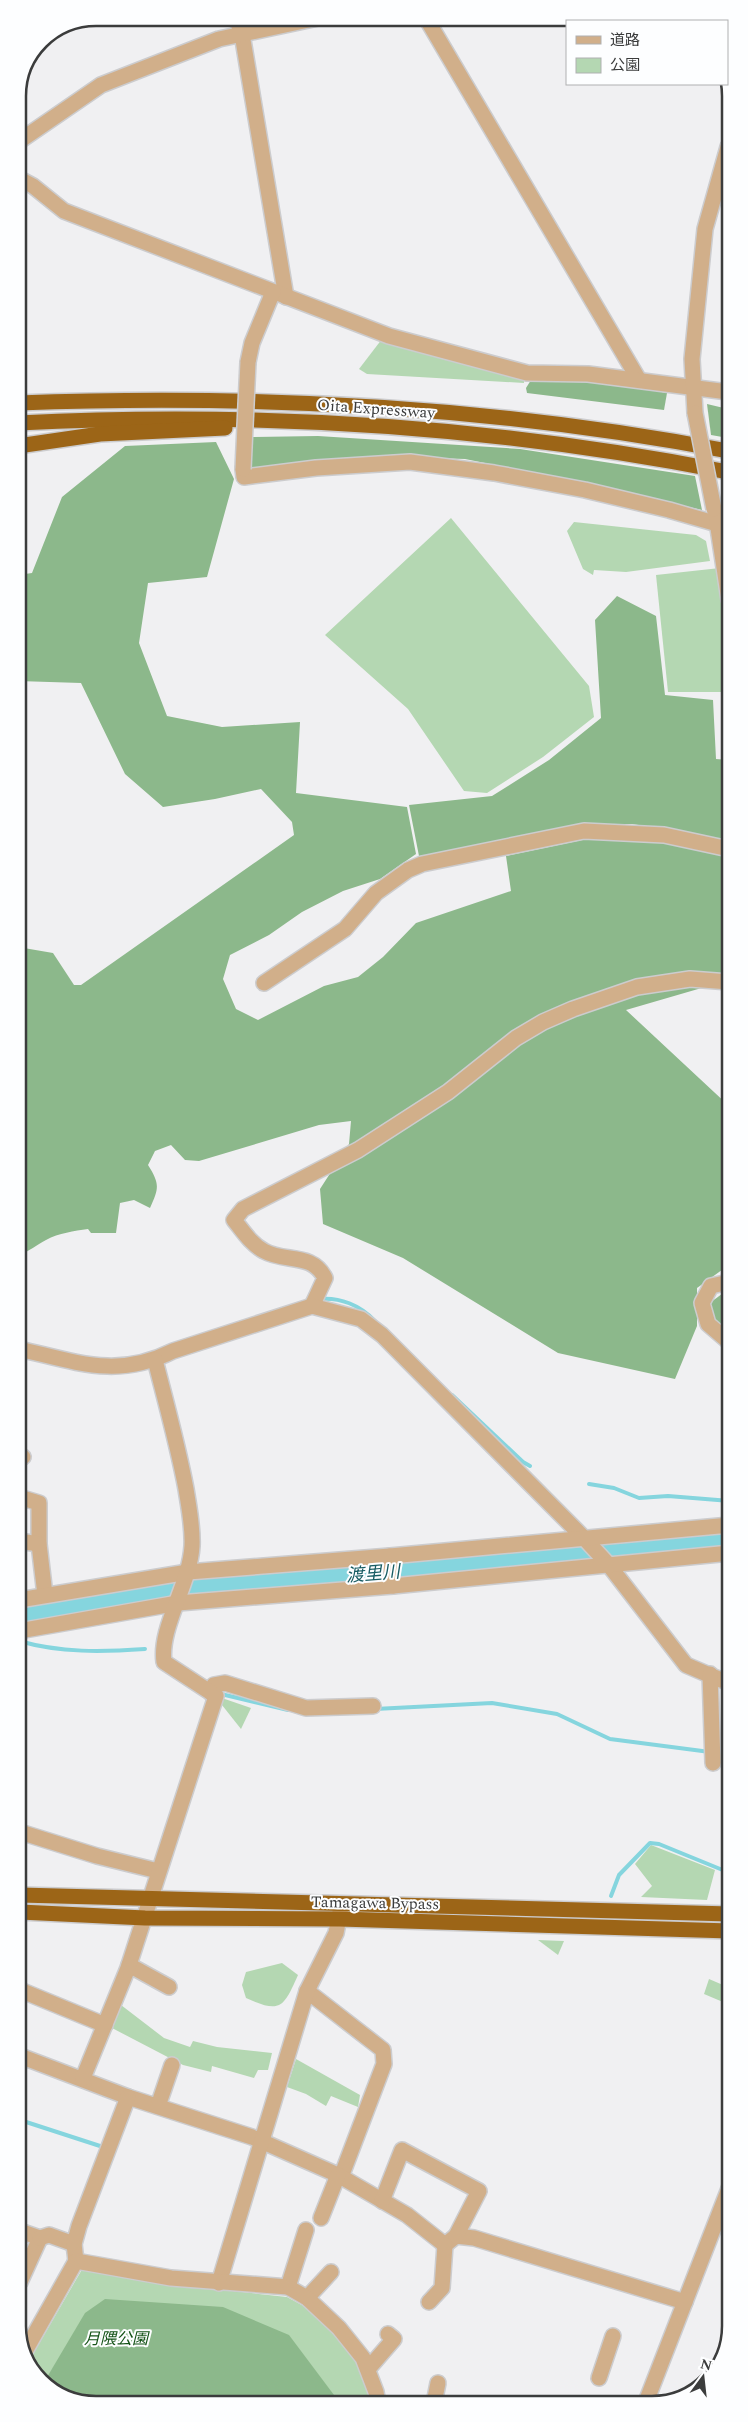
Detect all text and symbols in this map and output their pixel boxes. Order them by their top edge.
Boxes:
legend [566,20,728,85]
text: 道路 [610,29,640,52]
text: 公園 [610,54,640,77]
street label: Oita Expressway [316,393,437,425]
water label: 渡里川 [345,1558,403,1590]
street label: Tamagawa Bypass [311,1890,439,1916]
park label: 月隈公園 [84,2327,150,2351]
north arrow [678,2352,728,2402]
text: N [698,2353,714,2377]

